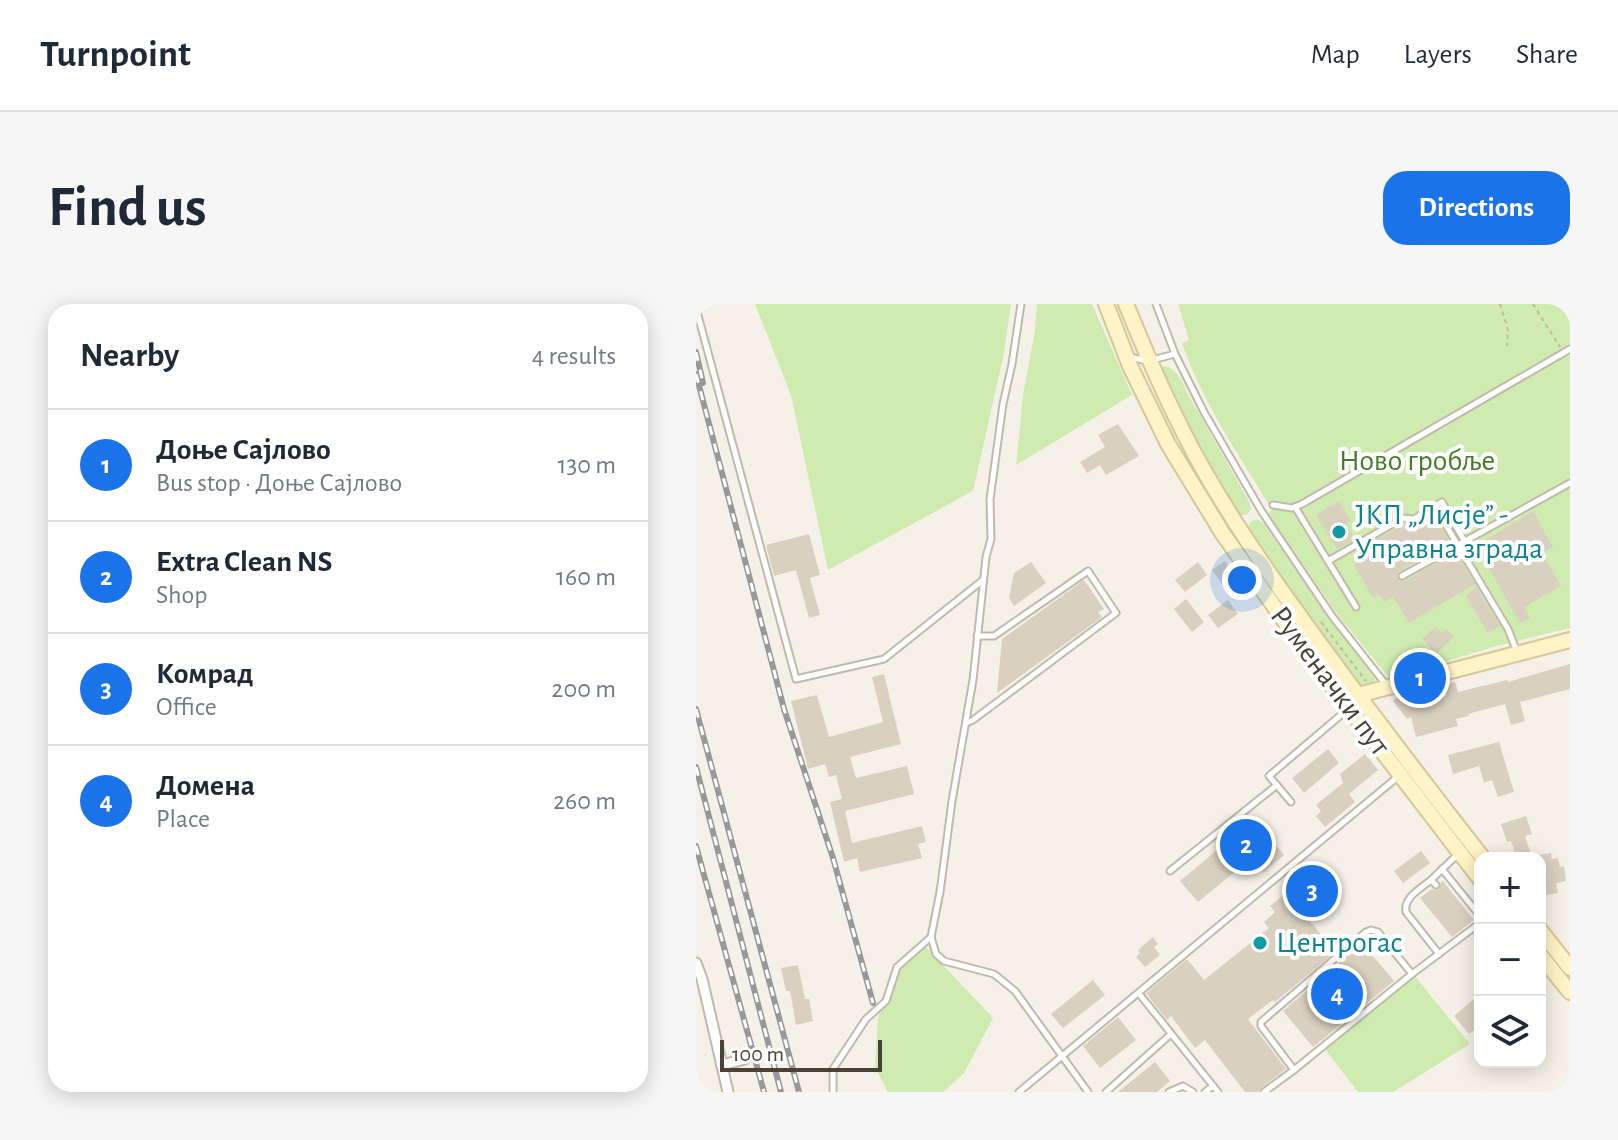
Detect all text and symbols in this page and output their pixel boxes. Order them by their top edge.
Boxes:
text: Turnpoint [40,36,191,74]
text: Map [1311,41,1360,69]
text: Layers [1404,41,1472,69]
text: Share [1516,41,1578,69]
button: Directions [1383,171,1570,245]
text: Find us [48,180,206,236]
text: Nearby [80,339,179,373]
text: 4 results [532,343,616,369]
text: Доње Сајлово [156,435,331,465]
park label: Ново гробље [1339,446,1495,476]
text: 1 [101,452,111,478]
text: 130 m [558,452,616,478]
text: Bus stop · Доње Сајлово [156,470,402,496]
place label: ЈКП „Лисје” - Управна зграда [1355,500,1543,564]
marker: ЈКП „Лисје” - Управна зграда [1330,523,1348,541]
text: Extra Clean NS [156,547,332,577]
your location [1222,560,1262,600]
text: 2 [100,564,112,590]
text: 160 m [556,564,616,590]
text: Shop [156,582,208,608]
street label: Руменачки пут [1264,601,1396,761]
pin: 1 [1394,648,1446,708]
text: Комрад [156,659,254,689]
text: 3 [100,676,112,702]
text: 200 m [552,676,616,702]
text: Office [156,694,217,720]
text: Домена [156,771,255,801]
text: 4 [99,788,113,814]
text: 260 m [553,788,616,814]
text: Place [156,806,210,832]
pin: 2 [1220,815,1272,875]
map controls [1474,852,1546,1068]
button: + [1474,852,1546,924]
pin: 3 [1286,861,1338,921]
button: − [1474,924,1546,996]
place label: Центрогас [1276,928,1403,958]
marker: Центрогас [1251,934,1269,952]
pin: 4 [1311,964,1363,1024]
button: layers [1474,996,1546,1068]
scale bar [720,1036,882,1072]
text: 100 m [732,1043,784,1065]

